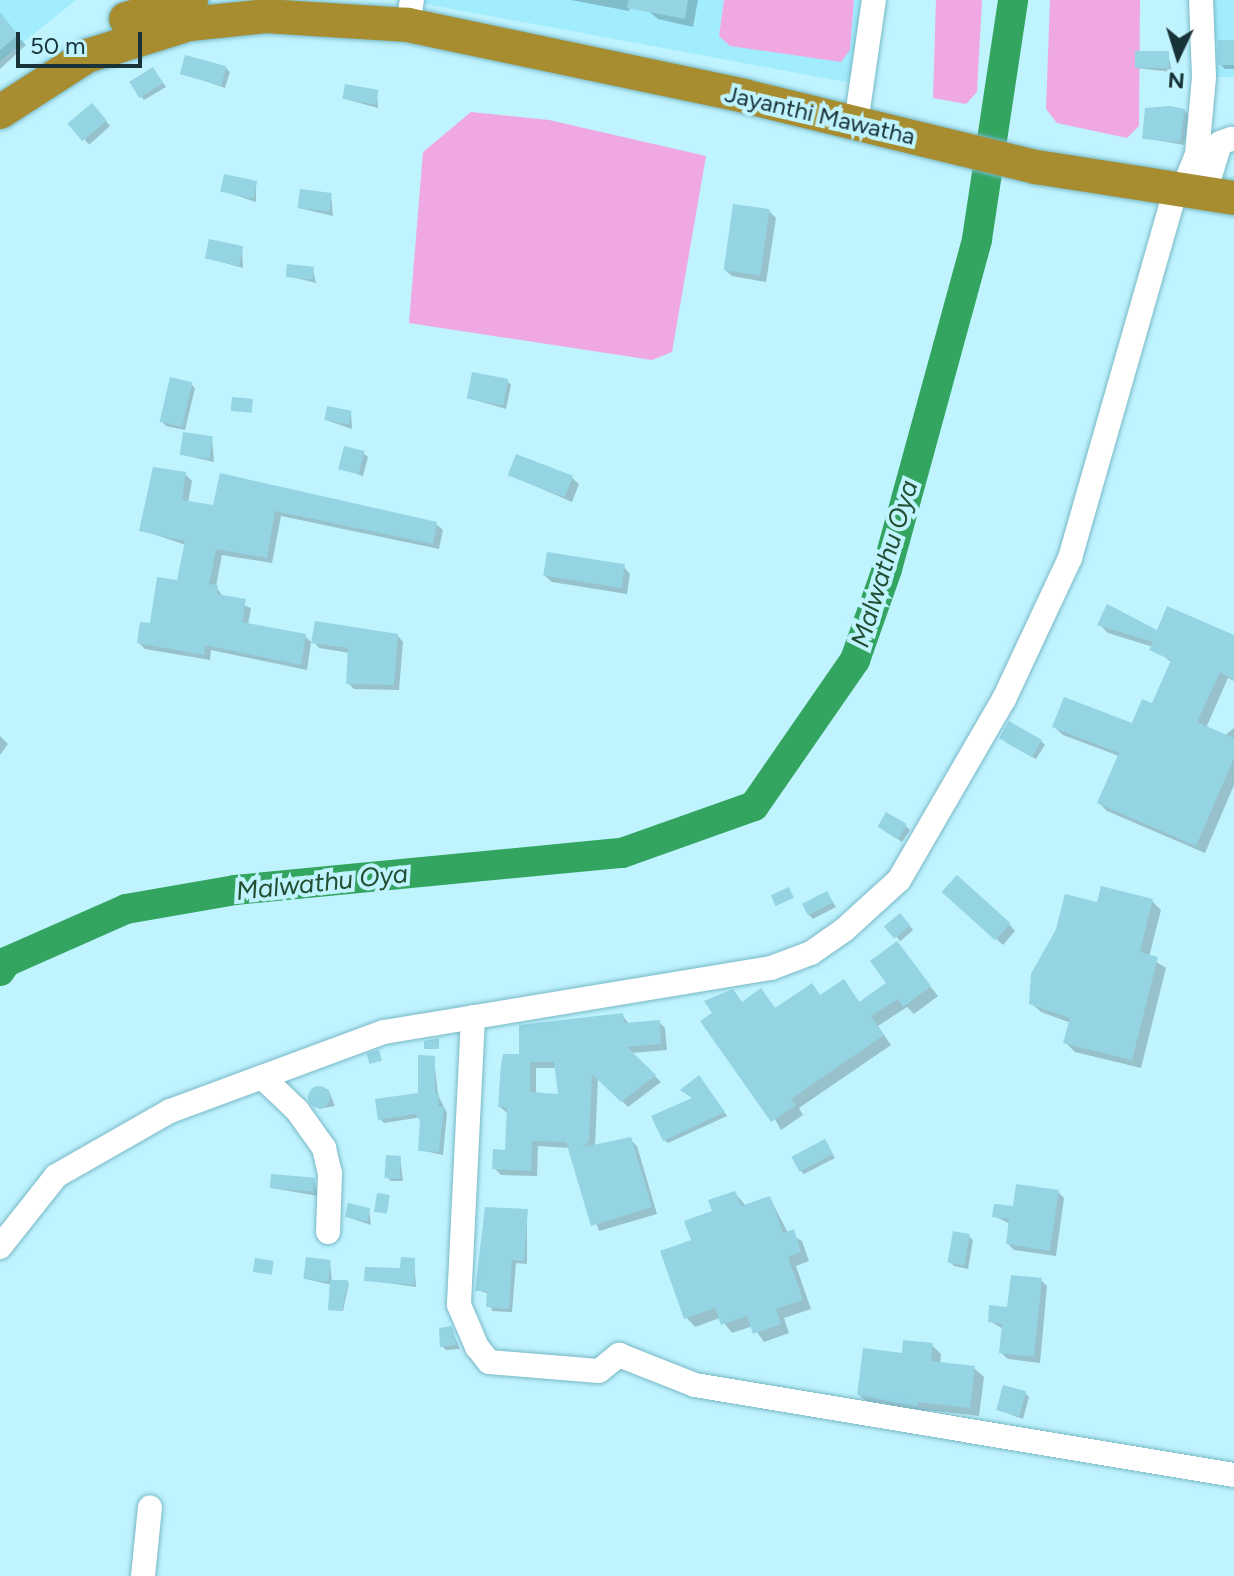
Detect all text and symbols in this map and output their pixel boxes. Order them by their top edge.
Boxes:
scale bar [20,16,146,66]
north arrow [1138,16,1218,96]
text: 50 m [30,31,86,60]
text: N [1167,66,1186,95]
street label: Jayanthi Mawatha [722,79,918,151]
water label: Malwathu Oya [845,477,925,651]
water label: Malwathu Oya [234,858,410,908]

